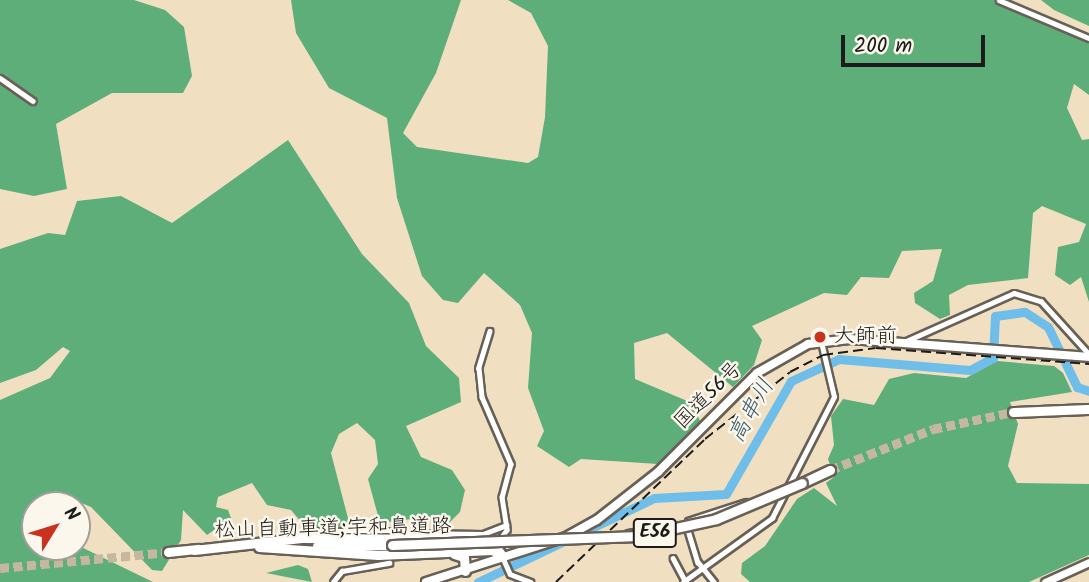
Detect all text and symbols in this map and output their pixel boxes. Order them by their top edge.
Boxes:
scale bar [844,21,988,65]
text: 200 m [854,30,912,63]
place label: 大師前 [834,324,897,350]
marker: 大師前 [812,329,828,345]
street label: 国道56号 [670,357,748,435]
water label: 高串川 [723,374,781,448]
north arrow [21,491,91,561]
text: N [55,500,86,528]
street label: 松山自動車道;宇和島道路 [214,514,452,544]
road number: E56 [632,518,678,548]

